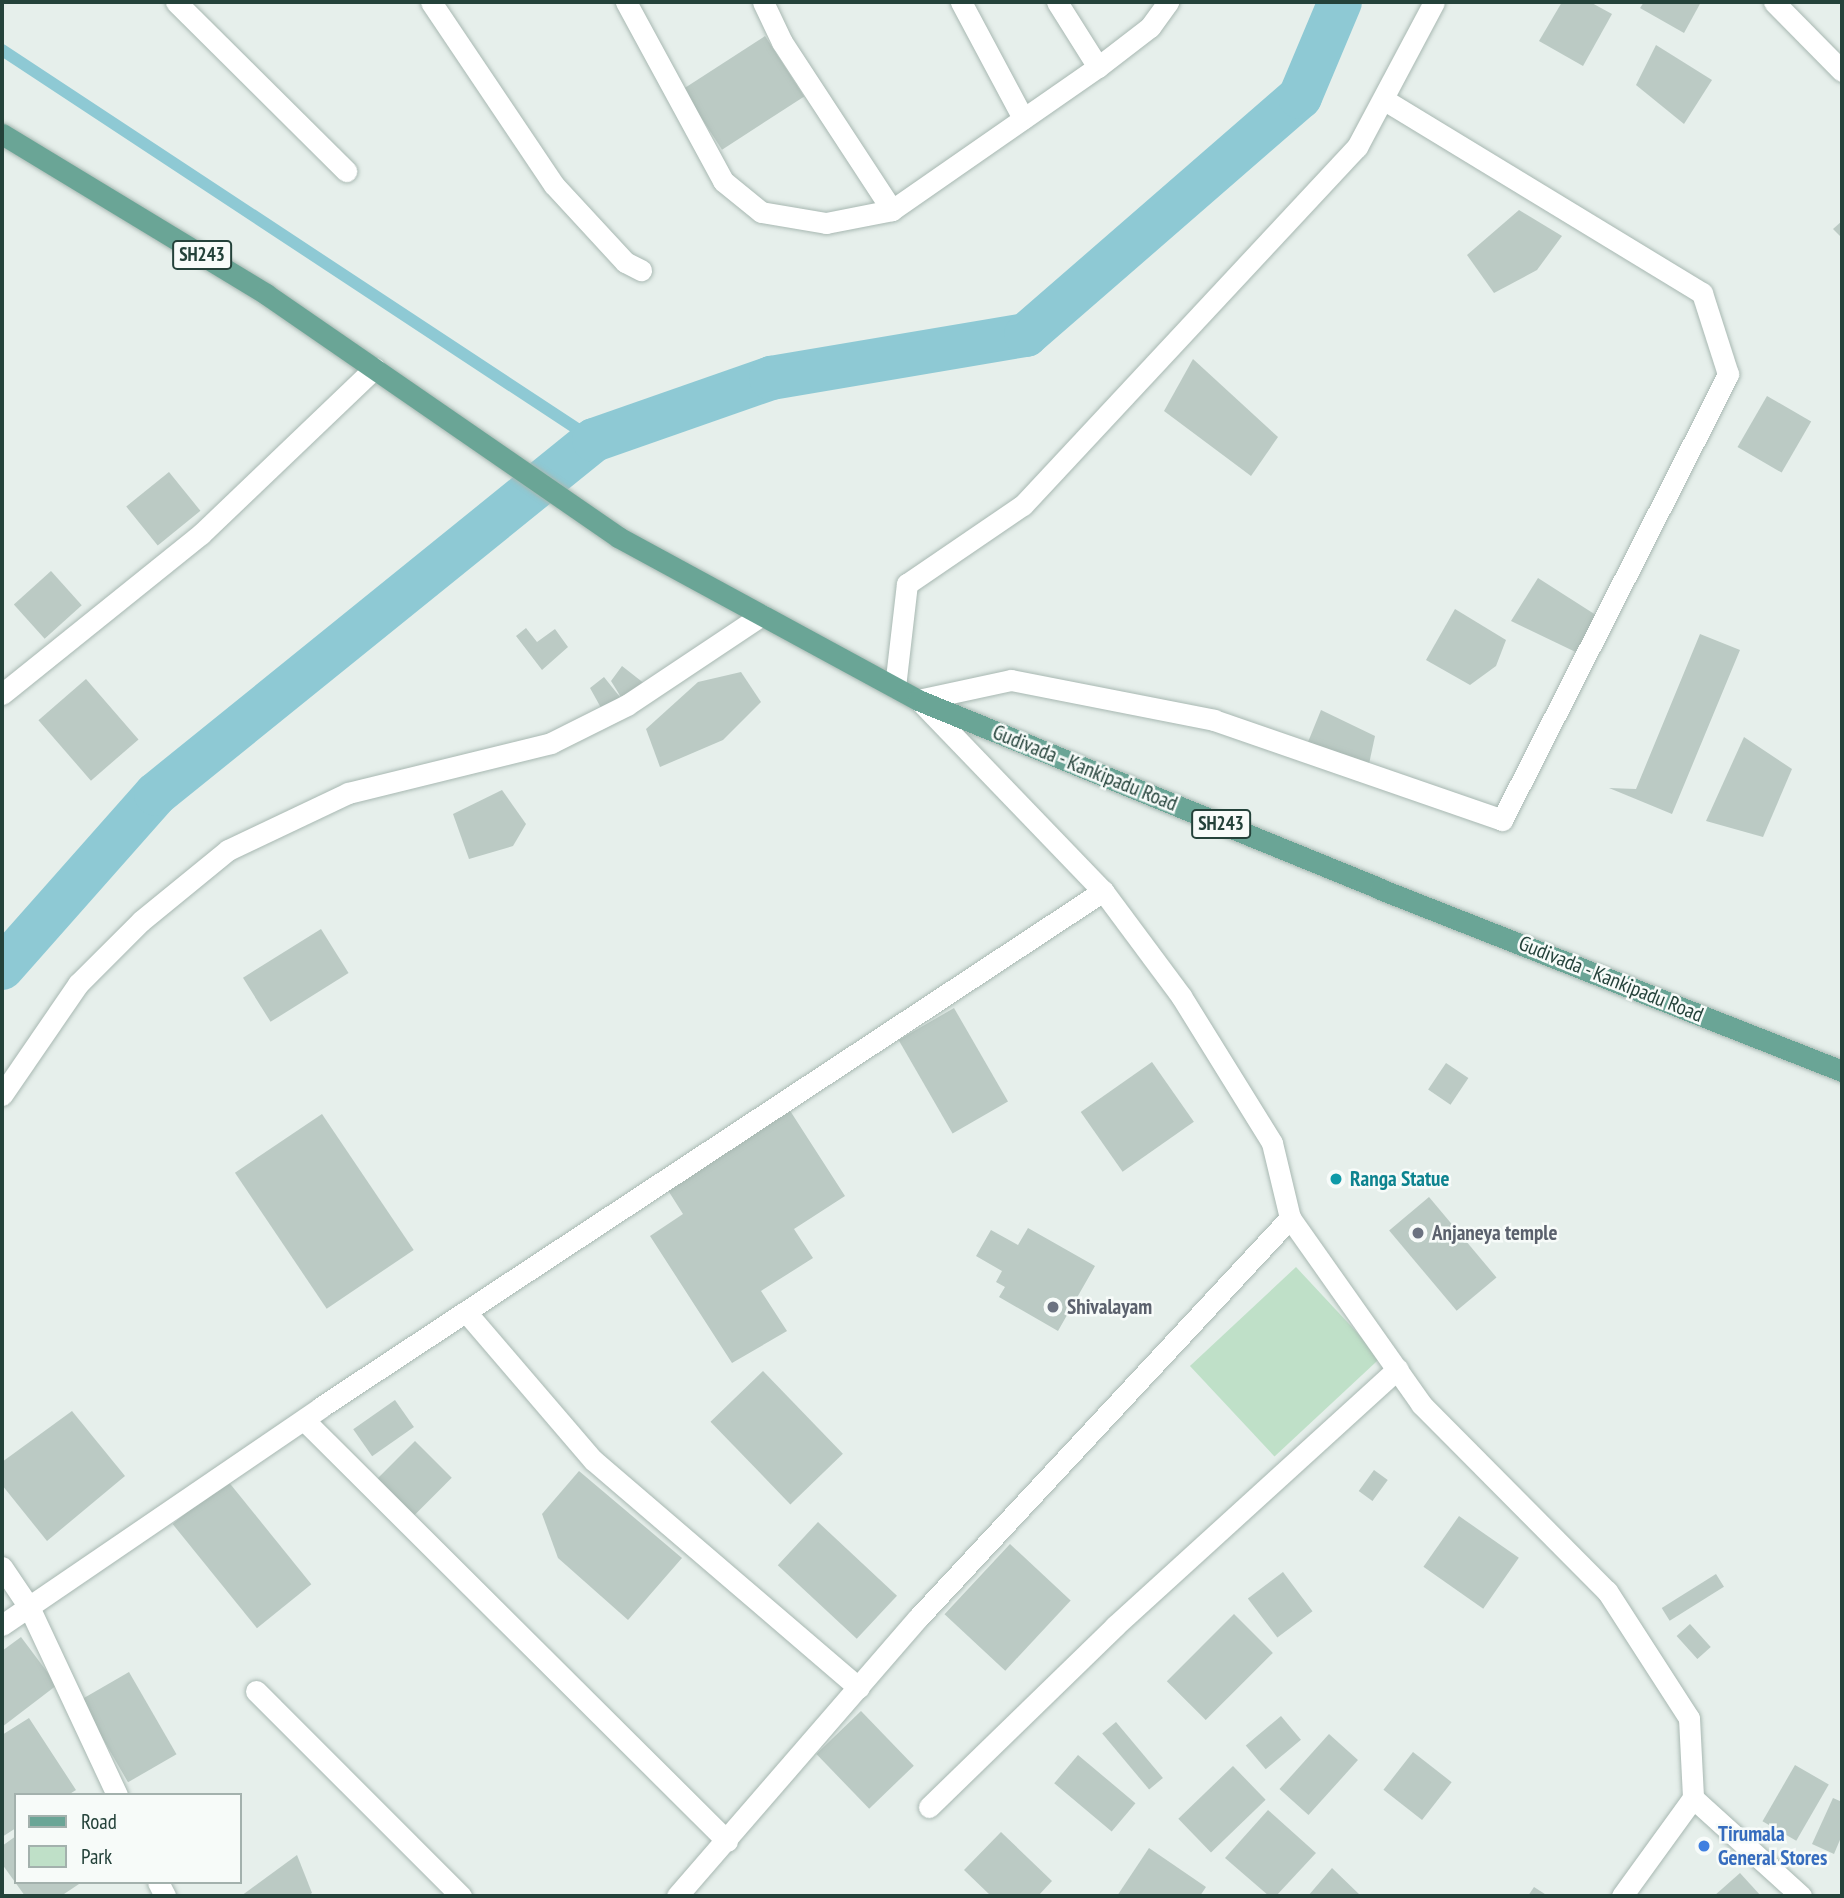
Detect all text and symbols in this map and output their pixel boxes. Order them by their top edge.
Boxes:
road number: SH243 [170,240,234,270]
street label: Gudivada - Kankipadu Road [988,719,1182,817]
road number: SH243 [1190,808,1252,839]
street label: Gudivada - Kankipadu Road [1514,930,1708,1028]
place label: Ranga Statue [1350,1166,1449,1192]
marker: Ranga Statue [1328,1171,1344,1187]
place label: Anjaneya temple [1432,1220,1557,1246]
marker: Anjaneya temple [1410,1225,1426,1241]
place label: Shivalayam [1067,1294,1152,1320]
marker: Shivalayam [1045,1299,1061,1315]
legend [14,1793,242,1884]
text: Road [81,1808,117,1835]
place label: Tirumala General Stores [1718,1821,1827,1871]
marker: Tirumala General Stores [1696,1838,1712,1854]
text: Park [81,1843,112,1870]

